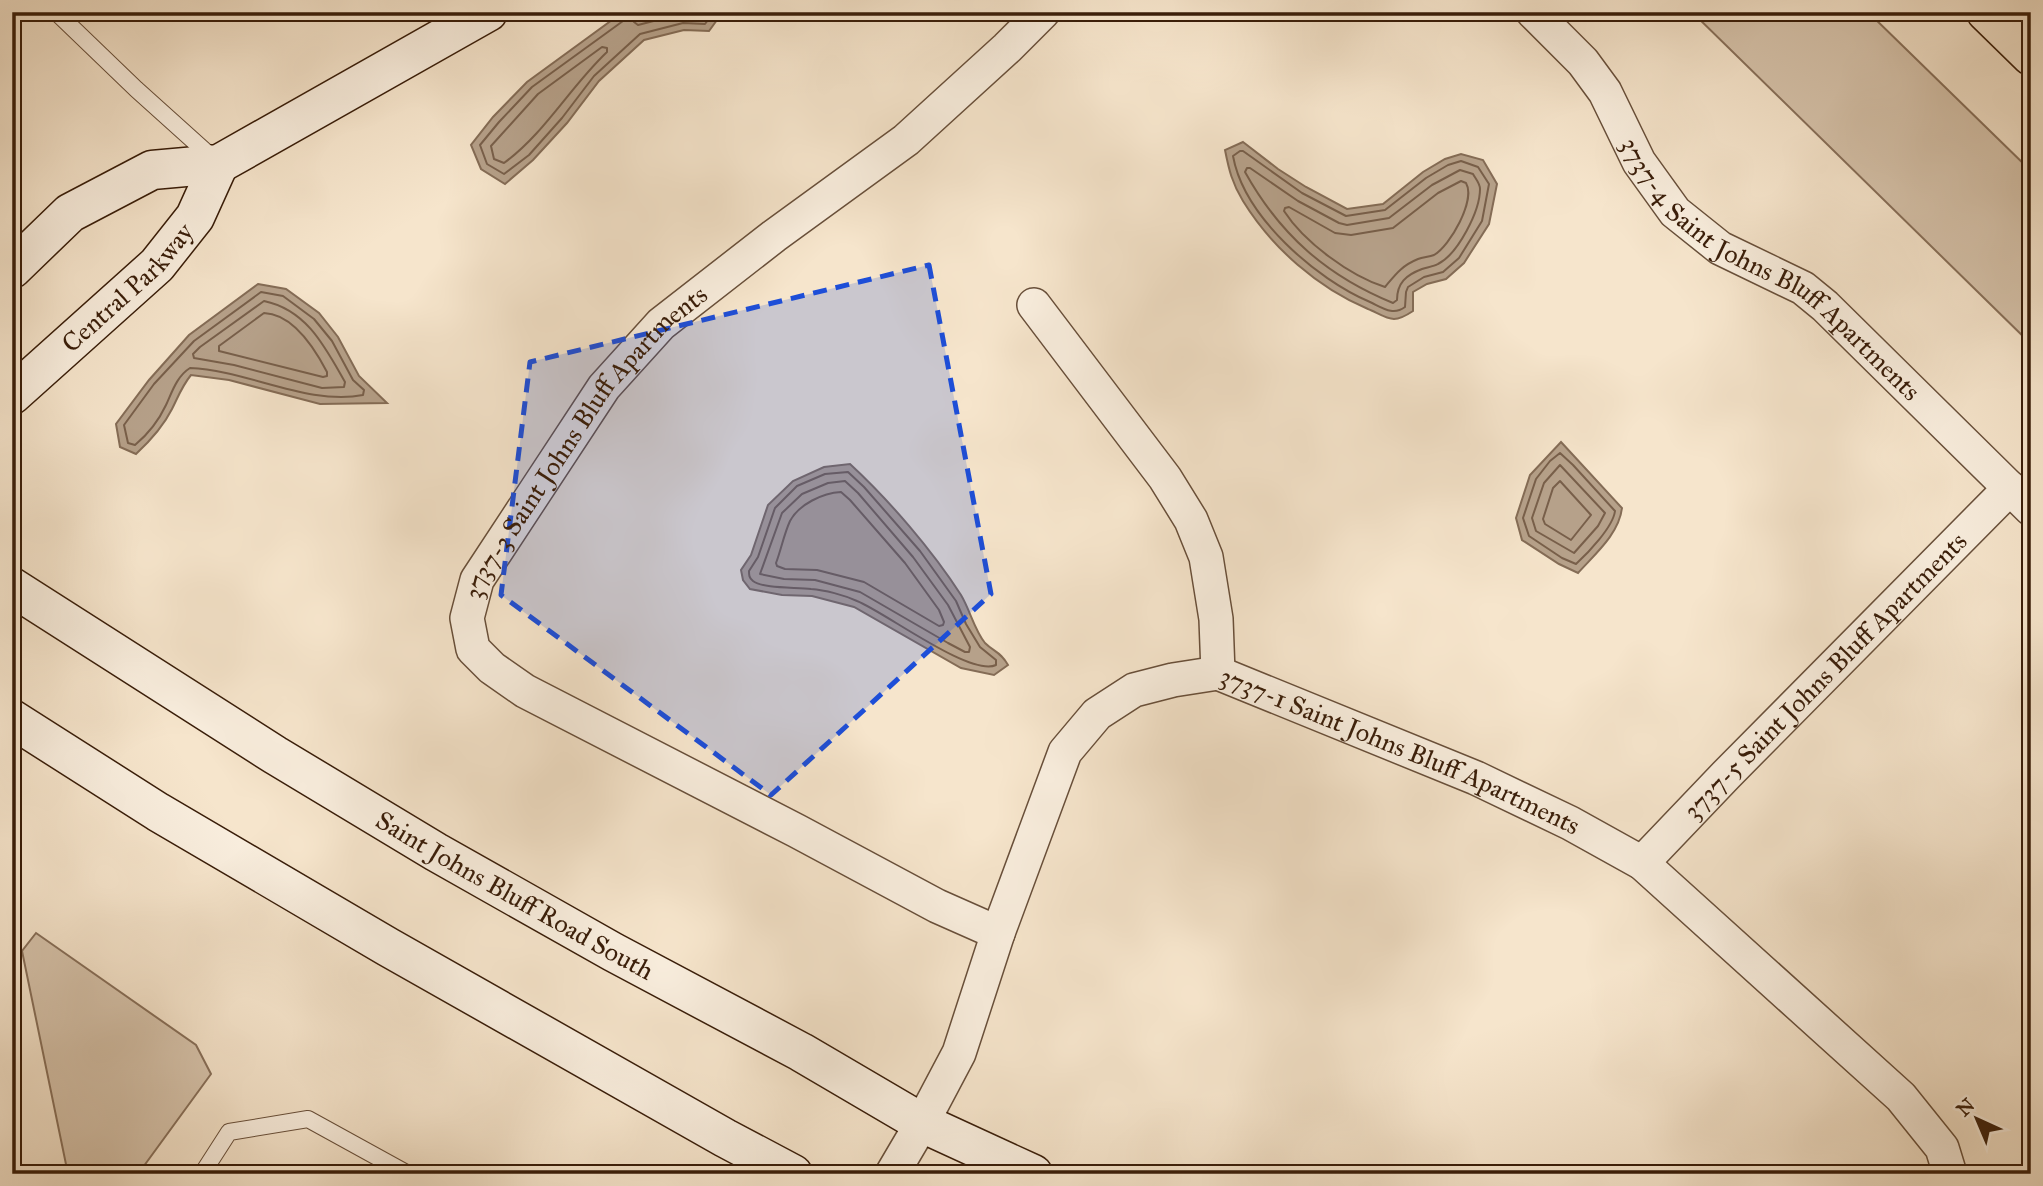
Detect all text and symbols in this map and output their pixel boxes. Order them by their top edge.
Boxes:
street label: 3737-4 Saint Johns Bluff Apartments [1614,132,1927,407]
street label: Central Parkway [55,216,201,359]
street label: 3737-3 Saint Johns Bluff Apartments [457,278,713,602]
street label: 3737-5 Saint Johns Bluff Apartments [1677,525,1973,826]
street label: 3737-1 Saint Johns Bluff Apartments [1215,660,1586,842]
street label: Saint Johns Bluff Road South [370,804,660,987]
north arrow [1941,1084,2011,1154]
text: N [1952,1093,1979,1121]

